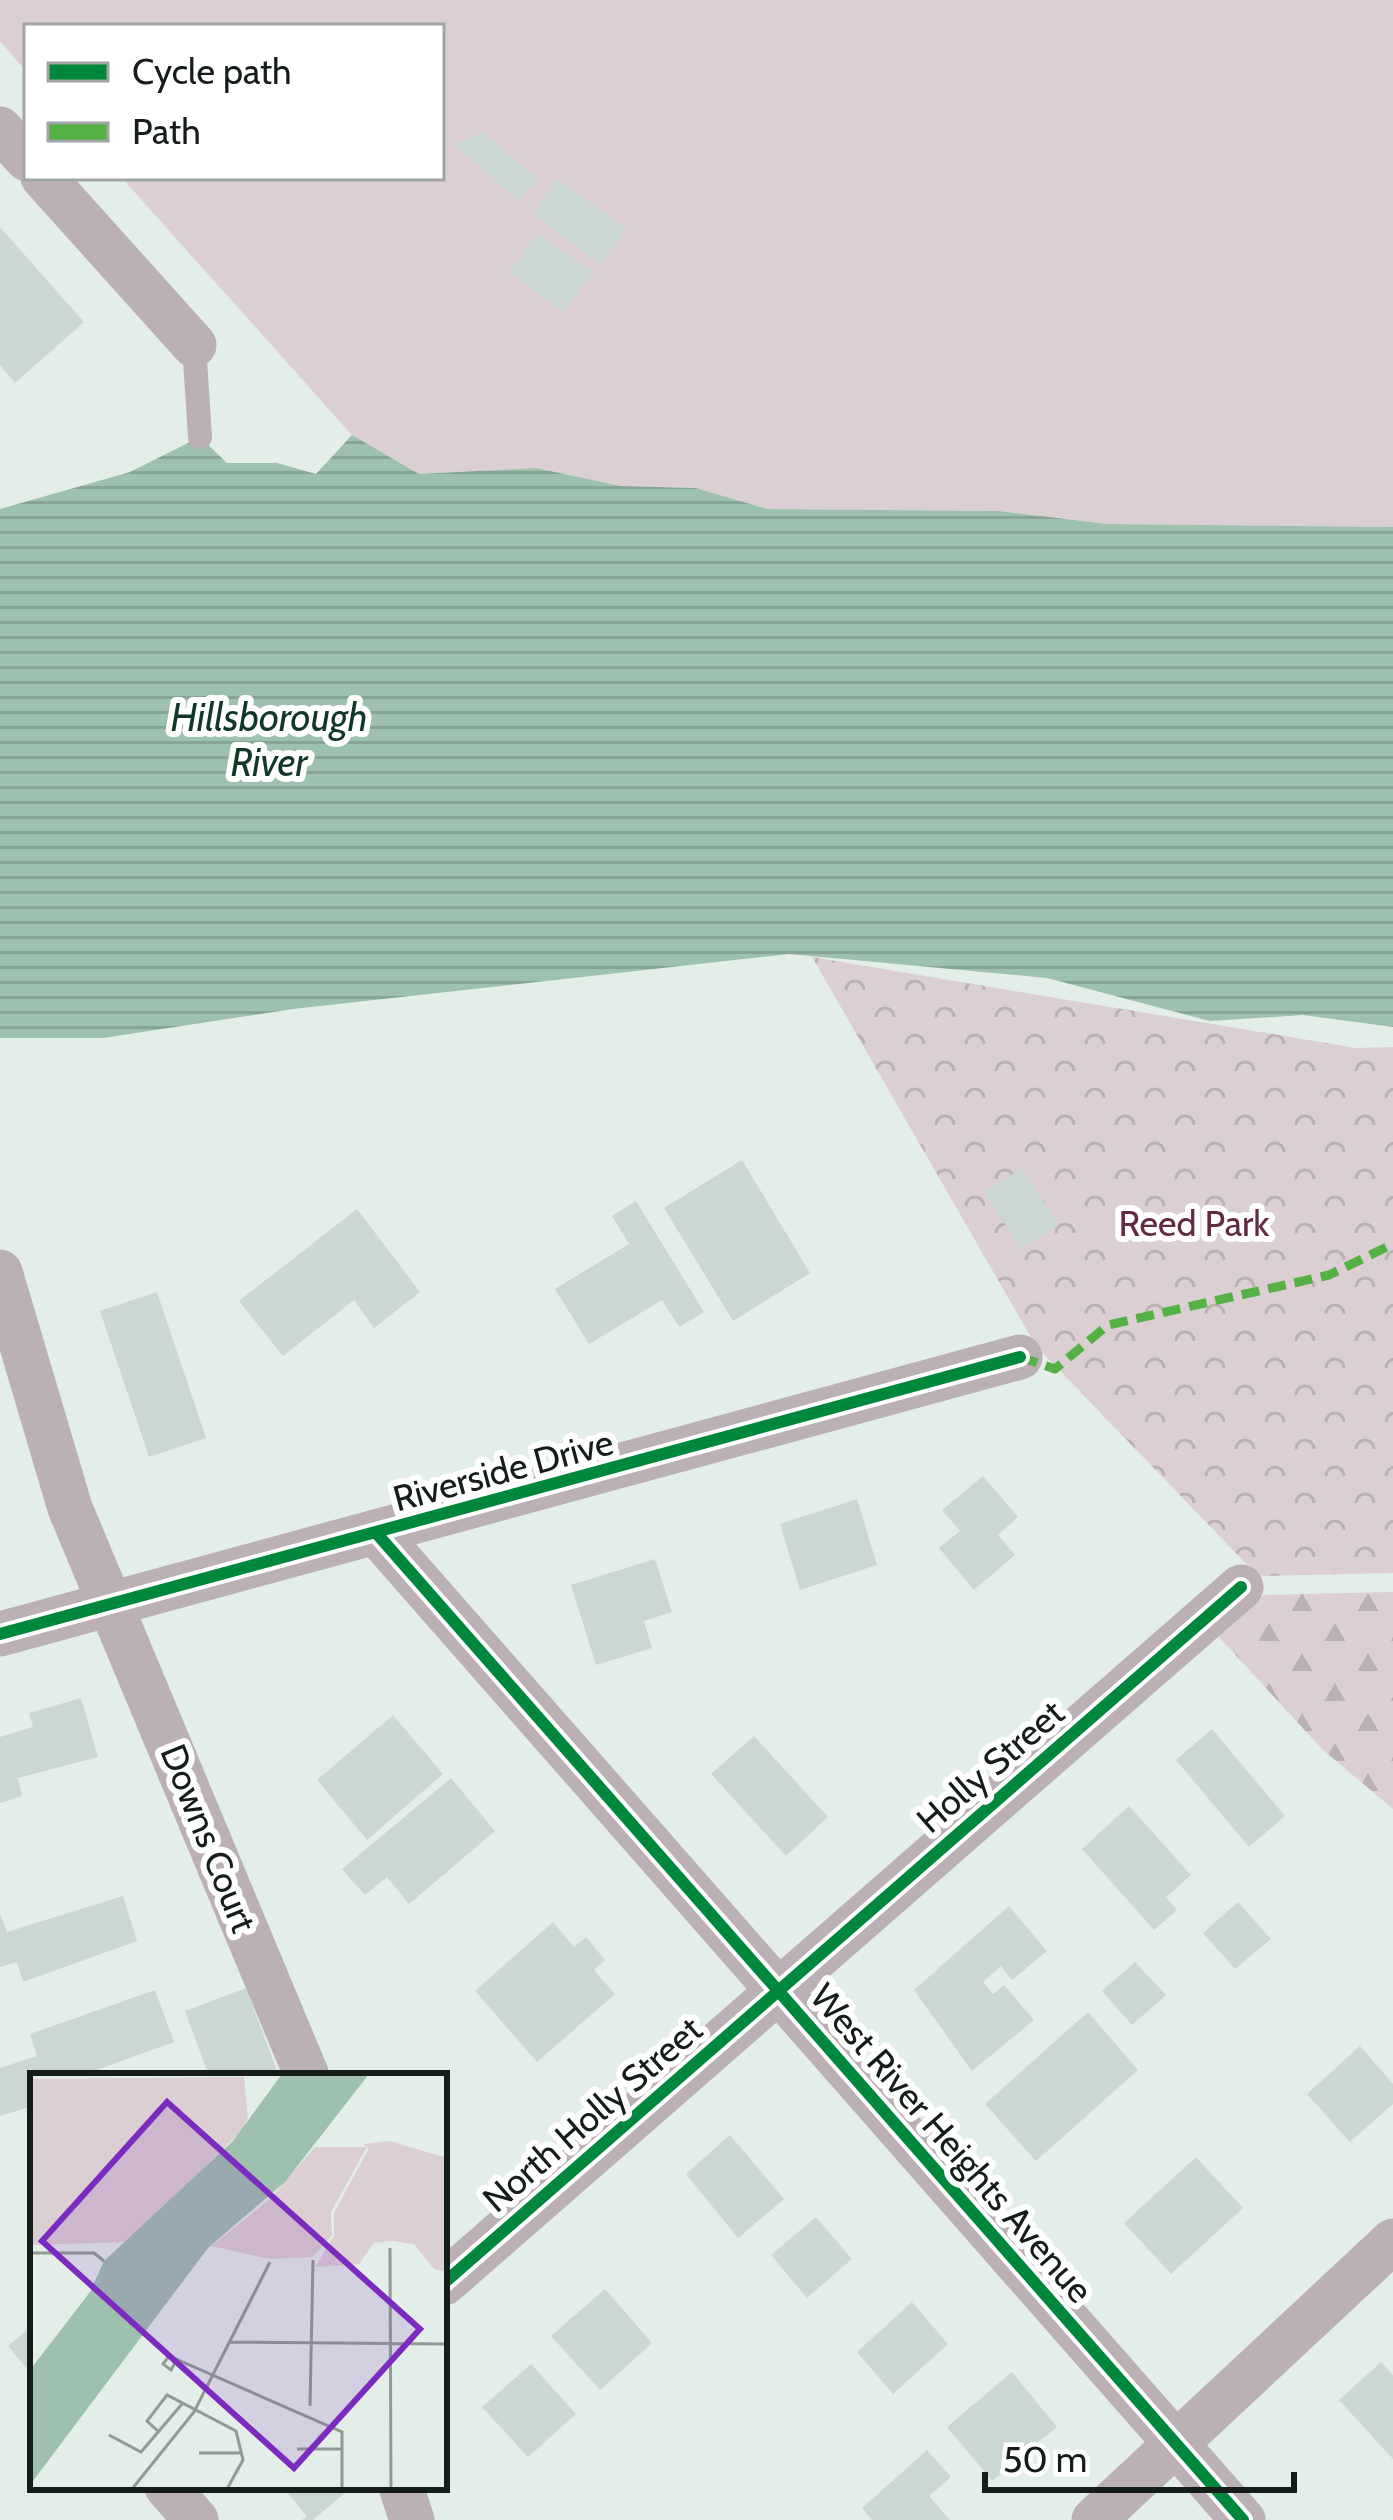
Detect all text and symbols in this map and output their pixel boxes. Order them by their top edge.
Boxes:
legend [24,24,444,180]
text: Cycle path [132,49,292,93]
text: Path [132,109,201,153]
water label: Hillsborough River [170,693,368,786]
park label: Reed Park [1119,1201,1270,1245]
street label: Riverside Drive [388,1419,618,1521]
street label: Holly Street [908,1690,1072,1842]
street label: Downs Court [151,1738,267,1938]
street label: West River Heights Avenue [802,1975,1102,2311]
street label: North Holly Street [473,2007,711,2221]
inset map [30,2073,447,2490]
scale bar [985,2418,1294,2492]
text: 50 m [1003,2437,1087,2481]

